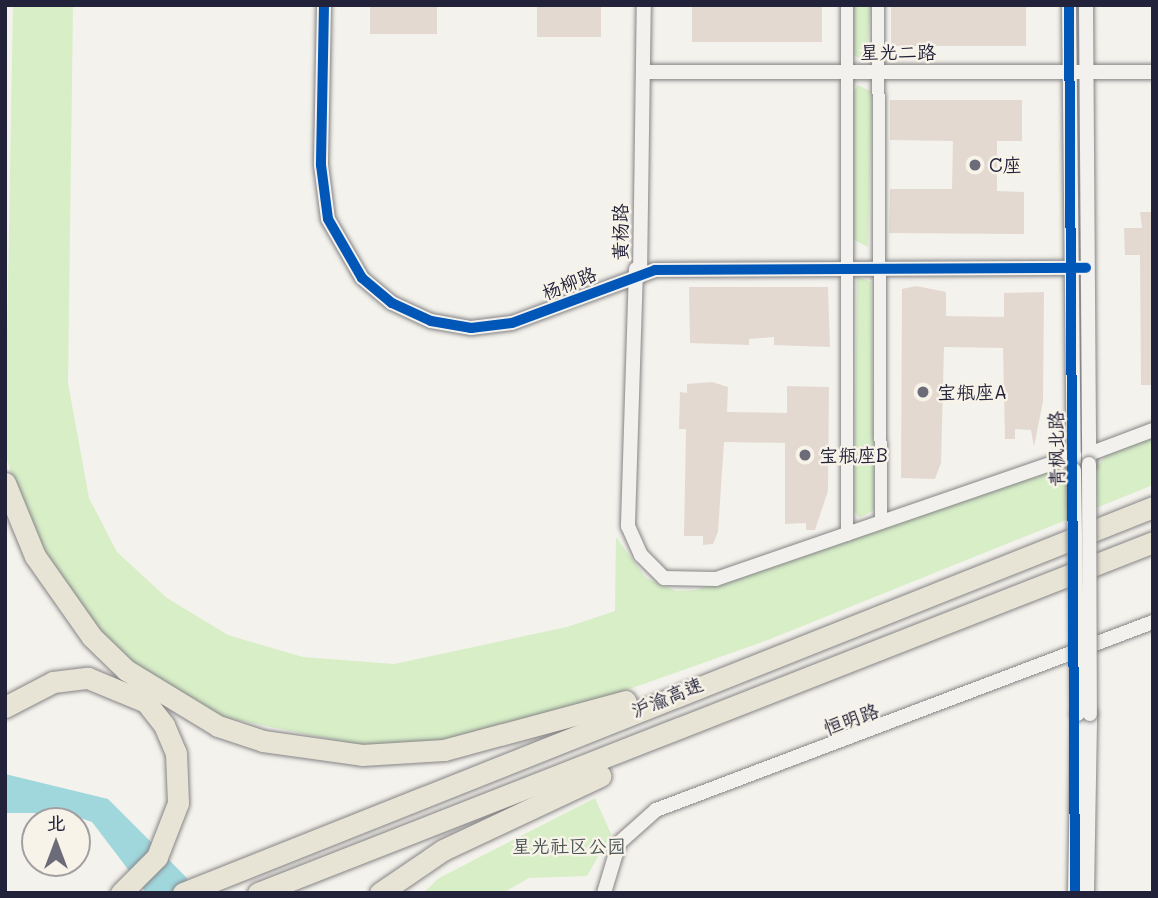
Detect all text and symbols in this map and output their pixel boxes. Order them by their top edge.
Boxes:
street label: 星光二路 [860,41,936,63]
place label: C座 [989,154,1022,176]
marker: C座 [967,157,983,173]
street label: 黄杨路 [609,204,631,260]
street label: 杨柳路 [538,262,600,304]
place label: 宝瓶座A [937,381,1007,403]
marker: 宝瓶座A [915,384,931,400]
street label: 青枫北路 [1044,411,1068,487]
place label: 宝瓶座B [819,444,888,466]
marker: 宝瓶座B [797,447,813,463]
street label: 沪渝高速 [627,672,707,722]
street label: 恒明路 [820,699,882,739]
north arrow [21,807,91,877]
text: 北 [46,810,66,835]
park label: 星光社区公园 [512,835,626,857]

